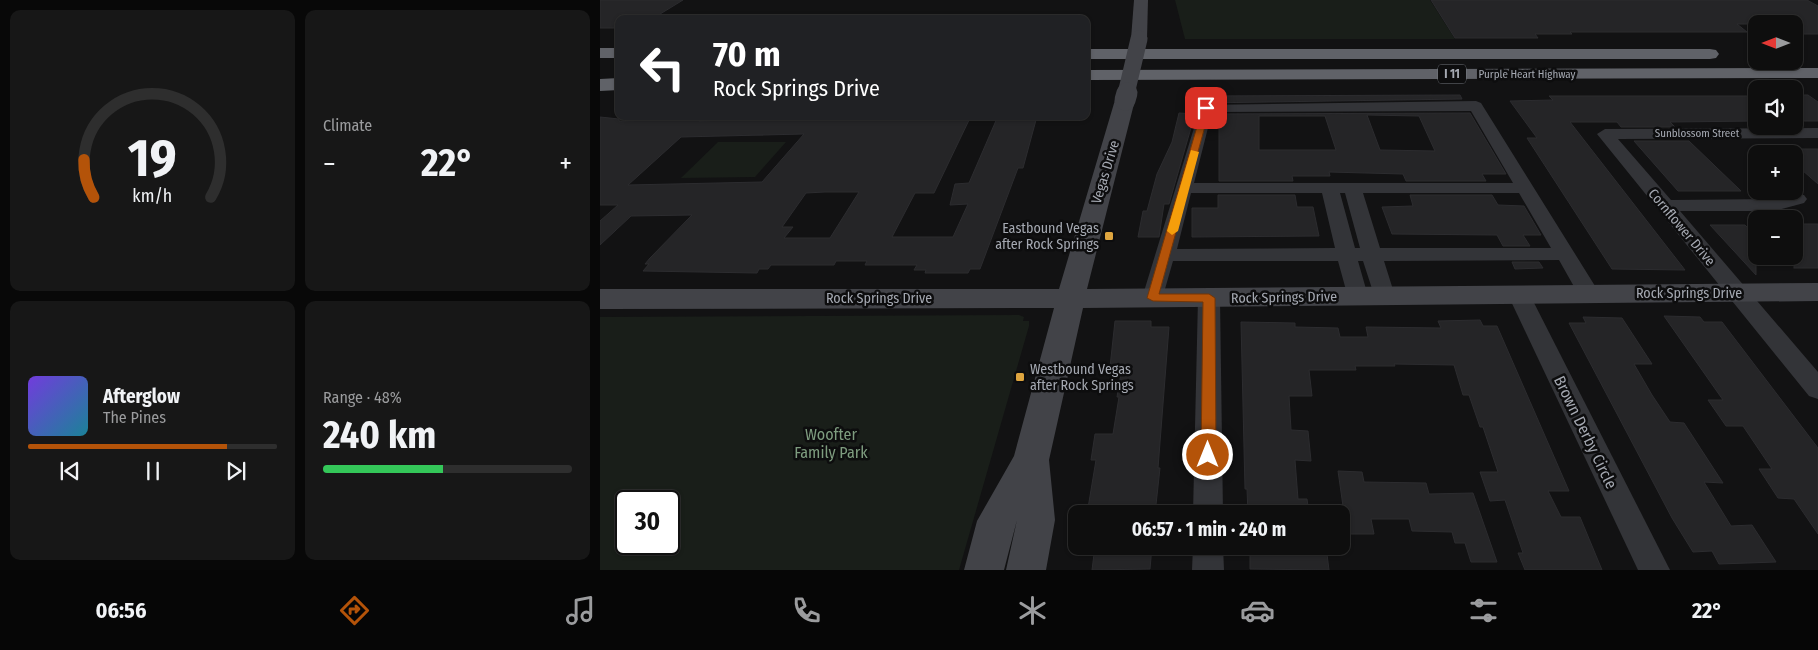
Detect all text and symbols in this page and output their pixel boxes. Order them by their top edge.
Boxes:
north arrow [1748,15,1802,70]
map controls [1748,15,1803,265]
text: 70 m [713,33,781,75]
icon: left [630,35,695,100]
road number: I 11 [1438,64,1466,84]
street label: Purple Heart Highway [1479,68,1575,81]
text: Rock Springs Drive [713,75,880,102]
button: sound [1748,80,1803,135]
pin [1185,87,1227,129]
icon: arrive [1192,94,1220,122]
text: Climate [323,116,372,135]
text: 19 [128,127,177,190]
street label: Sunblossom Street [1655,127,1740,140]
street label: Vegas Drive [1088,138,1123,206]
text: 22° [421,140,474,186]
button: + [1748,145,1803,200]
text: − [323,147,336,180]
text: + [559,147,572,180]
text: km/h [133,185,172,207]
street label: Cornflower Drive [1644,185,1719,269]
button: − [1748,210,1803,265]
place label: Eastbound Vegas after Rock Springs [995,220,1099,253]
marker: Eastbound Vegas after Rock Springs [1103,230,1115,242]
street label: Rock Springs Drive [1636,285,1742,302]
street label: Rock Springs Drive [1231,288,1337,307]
street label: Rock Springs Drive [826,290,932,307]
place label: Westbound Vegas after Rock Springs [1030,361,1134,394]
marker: Westbound Vegas after Rock Springs [1014,371,1026,383]
street label: Brown Derby Circle [1550,373,1621,492]
text: Afterglow [103,385,180,408]
text: Range · 48% [323,388,402,407]
text: The Pines [103,408,166,427]
text: 240 km [323,412,436,458]
park label: Woofter Family Park [794,425,868,462]
position arrow [1181,428,1233,480]
icon: previous [56,457,84,485]
icon: pause [139,457,167,485]
icon: next [222,457,250,485]
speed limit sign: 30 [615,490,680,555]
text: 06:57 · 1 min · 240 m [1132,518,1286,541]
icon: directions [337,593,372,628]
icon: music [563,593,598,628]
icon: phone [789,593,824,628]
icon: climate [1015,593,1050,628]
icon: car [1240,593,1275,628]
icon: filters [1466,593,1501,628]
text: 06:56 [95,597,146,624]
text: 22° [1692,597,1723,624]

